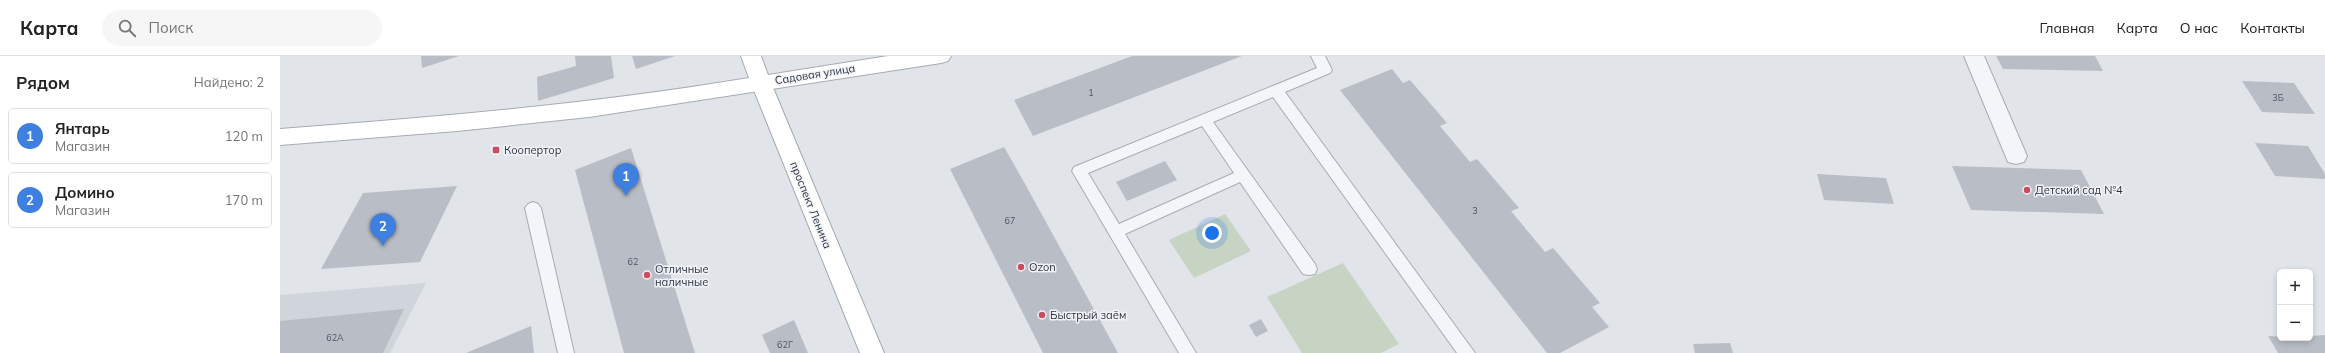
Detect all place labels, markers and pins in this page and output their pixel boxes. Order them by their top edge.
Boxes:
place label: Коопертор [504,143,562,157]
marker: Коопертор [491,145,501,155]
pin: 1 [613,163,639,196]
place label: Детский сад №4 [2035,183,2123,197]
marker: Детский сад №4 [2022,185,2032,195]
pin: 2 [370,213,396,246]
place label: Ozon [1029,260,1056,274]
place label: Отличные наличные [655,262,709,289]
marker: Ozon [1016,262,1026,272]
marker: Отличные наличные [642,270,652,280]
place label: Быстрый заём [1050,308,1126,322]
marker: Быстрый заём [1037,310,1047,320]

